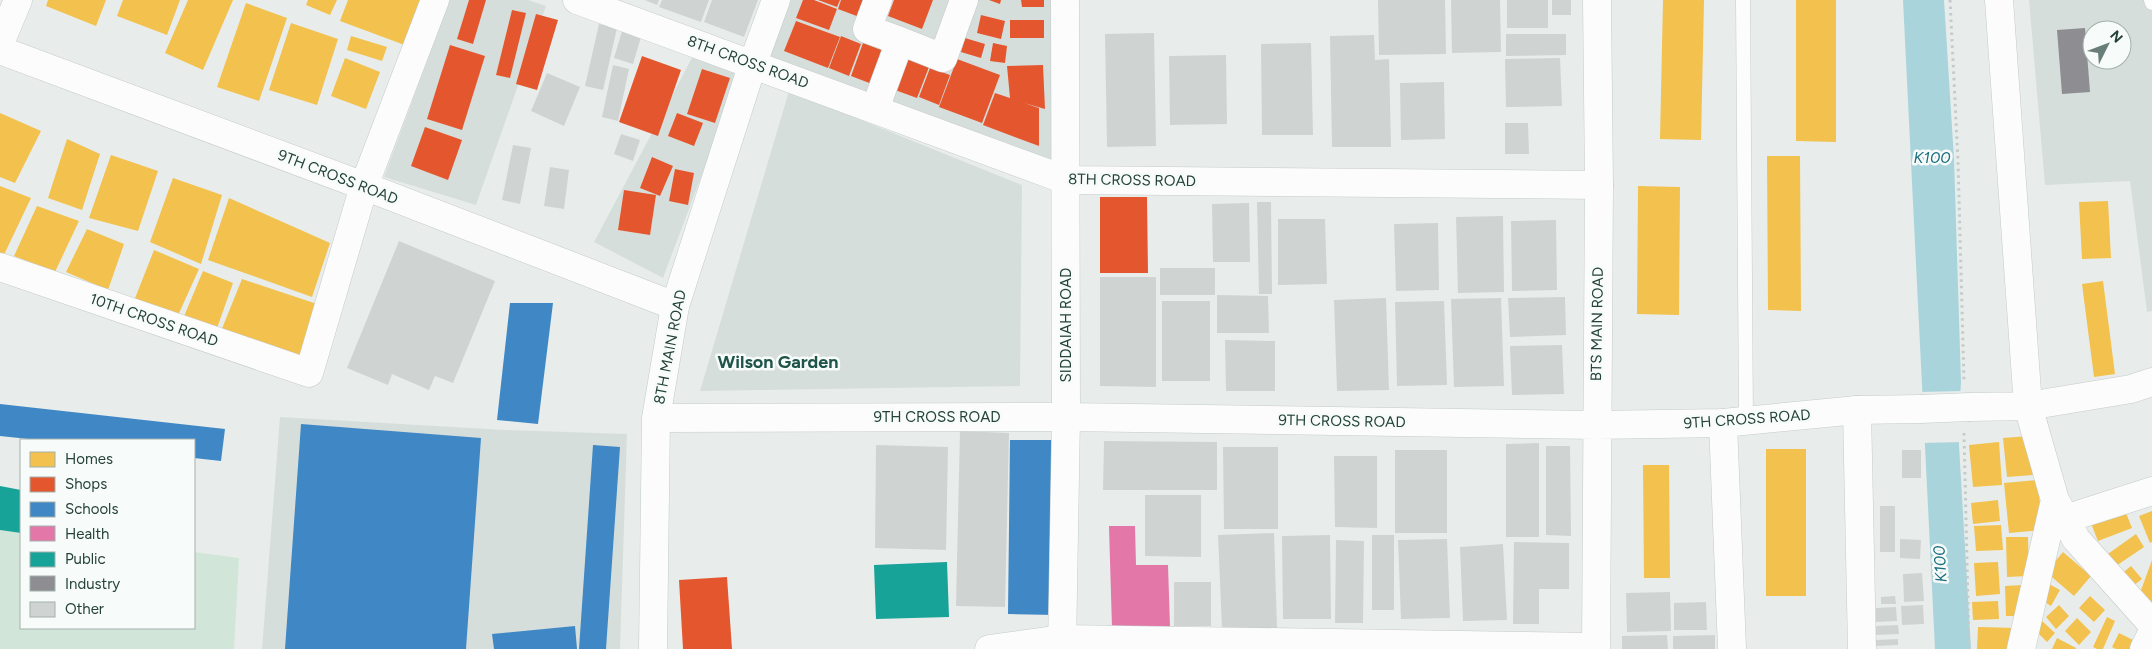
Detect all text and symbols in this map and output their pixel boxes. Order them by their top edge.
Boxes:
north arrow [2082,20,2132,70]
text: N [2106,27,2126,46]
street label: 8TH CROSS ROAD [685,32,811,92]
street label: 9TH CROSS ROAD [275,146,401,208]
water label: K100 [1914,148,1950,167]
street label: 8TH CROSS ROAD [1068,170,1196,190]
street label: BTS MAIN ROAD [1587,267,1607,381]
street label: SIDDAIAH ROAD [1057,268,1075,382]
street label: 8TH MAIN ROAD [650,288,690,406]
street label: 10TH CROSS ROAD [87,290,221,350]
district label: Wilson Garden [718,351,838,373]
street label: 9TH CROSS ROAD [1683,406,1811,432]
street label: 9TH CROSS ROAD [873,408,1001,426]
street label: 9TH CROSS ROAD [1278,411,1406,431]
legend [20,439,195,629]
text: Homes [65,450,113,468]
text: Shops [65,475,107,493]
text: Schools [65,500,118,518]
text: Health [65,525,109,543]
water label: K100 [1929,545,1951,583]
text: Public [65,550,106,568]
text: Industry [65,575,120,593]
text: Other [65,600,104,618]

